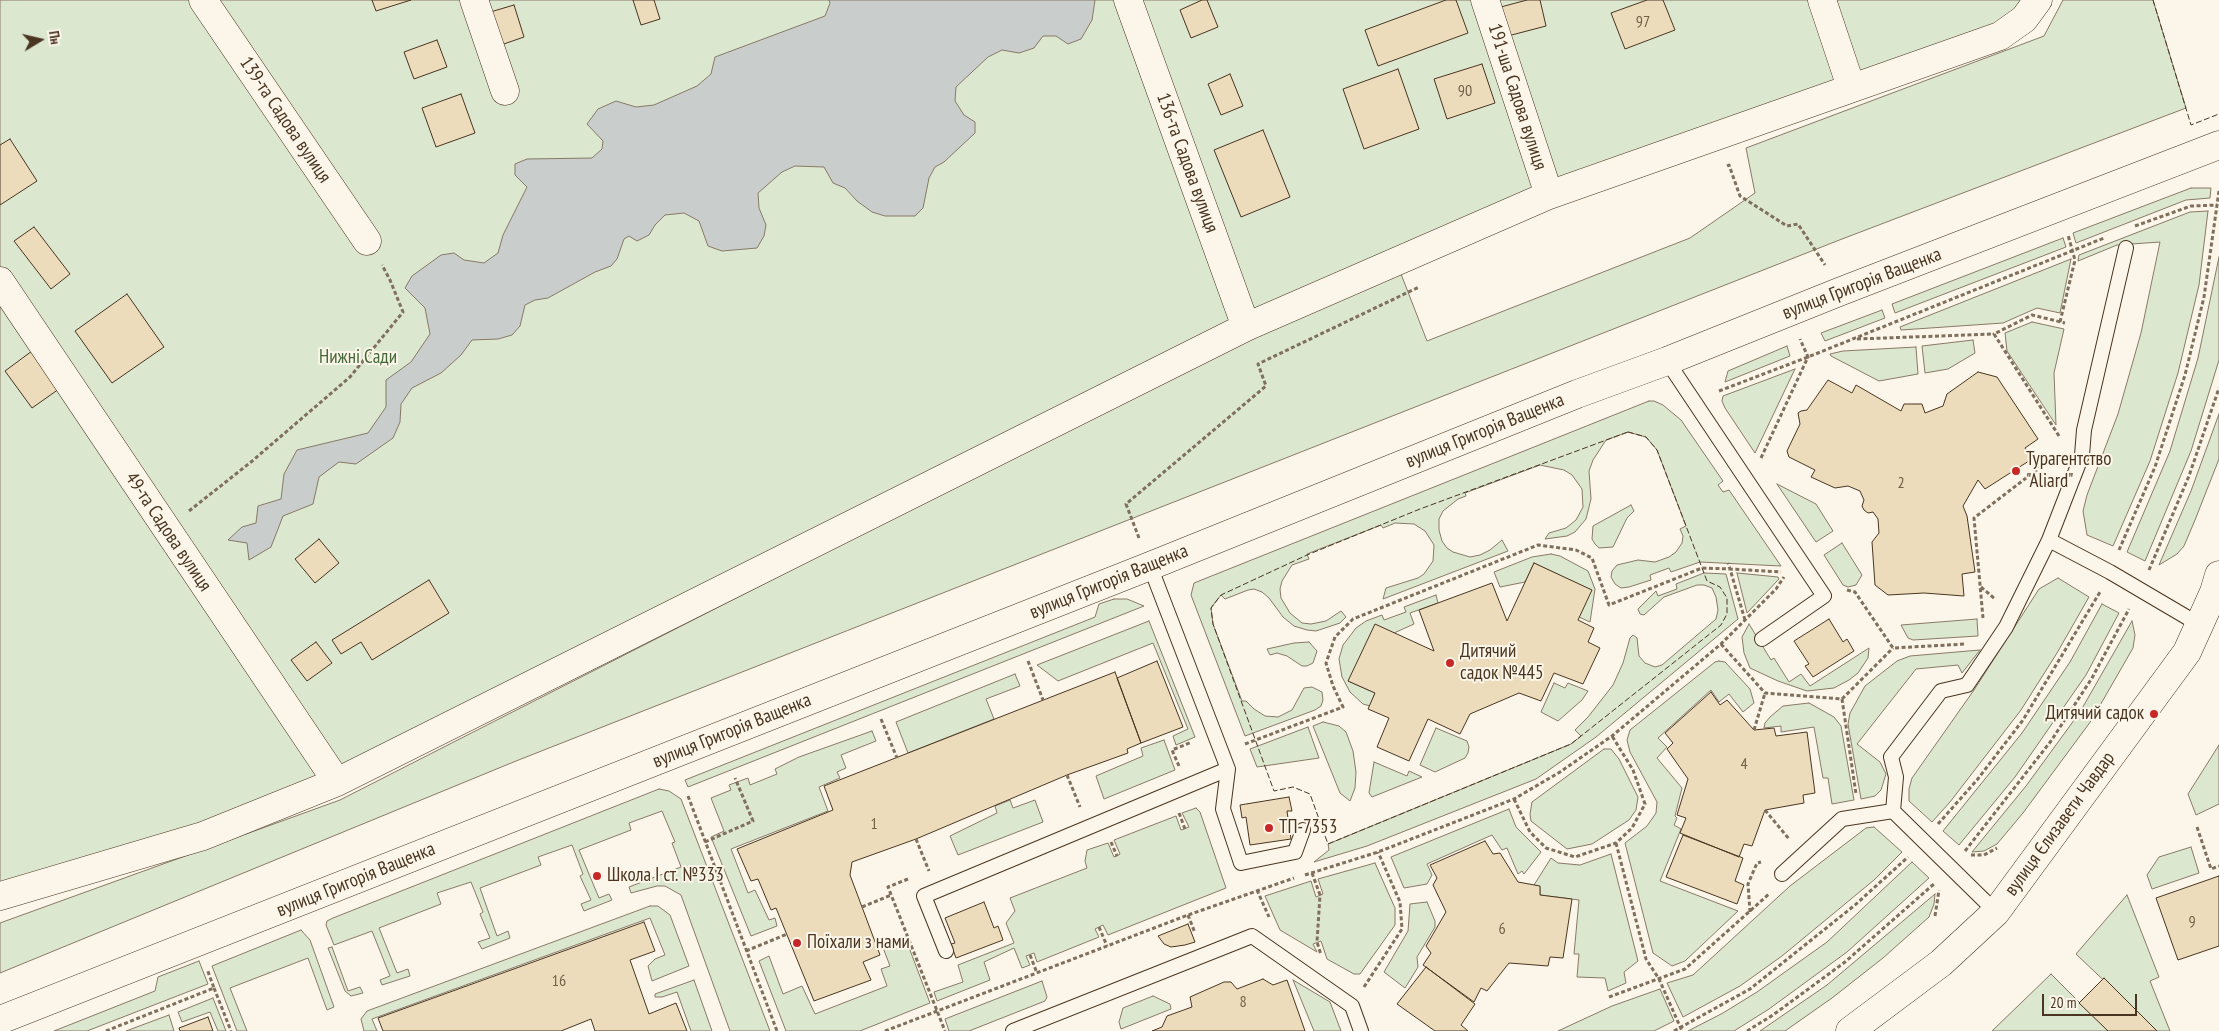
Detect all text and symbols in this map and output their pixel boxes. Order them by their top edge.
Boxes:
house number: 97 [1636,12,1650,32]
north arrow [15,15,65,65]
street label: 191-ша Садова вулиця [1483,21,1551,173]
text: Пн [45,30,65,46]
street label: 139-та Садова вулиця [234,53,336,187]
house number: 90 [1458,81,1472,101]
street label: 136-та Садова вулиця [1151,90,1223,236]
street label: вулиця Григорія Ващенка [1779,243,1945,325]
park label: Нижні Сади [319,347,397,369]
street label: вулиця Григорія Ващенка [1403,389,1567,473]
place label: Турагентство "Aliard" [2026,449,2111,493]
marker: Турагентство "Aliard" [2010,465,2022,477]
street label: 49-та Садова вулиця [120,468,216,596]
house number: 2 [1897,473,1905,493]
street label: вулиця Григорія Ващенка [1027,540,1191,624]
place label: Дитячий садок №445 [1460,641,1544,685]
marker: Дитячий садок №445 [1444,657,1456,669]
street label: вулиця Григорія Ващенка [650,689,814,773]
place label: Дитячий садок [2045,703,2144,725]
marker: Дитячий садок [2148,708,2160,720]
street label: вулиця Єлизавети Чавдар [2000,748,2120,900]
house number: 4 [1740,754,1748,774]
house number: 1 [870,814,878,834]
place label: ТП-7353 [1279,817,1337,839]
marker: ТП-7353 [1263,822,1275,834]
street label: вулиця Григорія Ващенка [274,838,438,922]
place label: Школа І ст. №333 [607,865,724,887]
marker: Школа І ст. №333 [591,870,603,882]
house number: 9 [2188,912,2196,932]
house number: 6 [1498,919,1506,939]
place label: Поїхали з нами [807,932,910,954]
marker: Поїхали з нами [791,937,803,949]
house number: 16 [552,971,566,991]
scale bar [2044,984,2139,1016]
house number: 8 [1239,992,1247,1012]
text: 20 m [2050,993,2076,1012]

